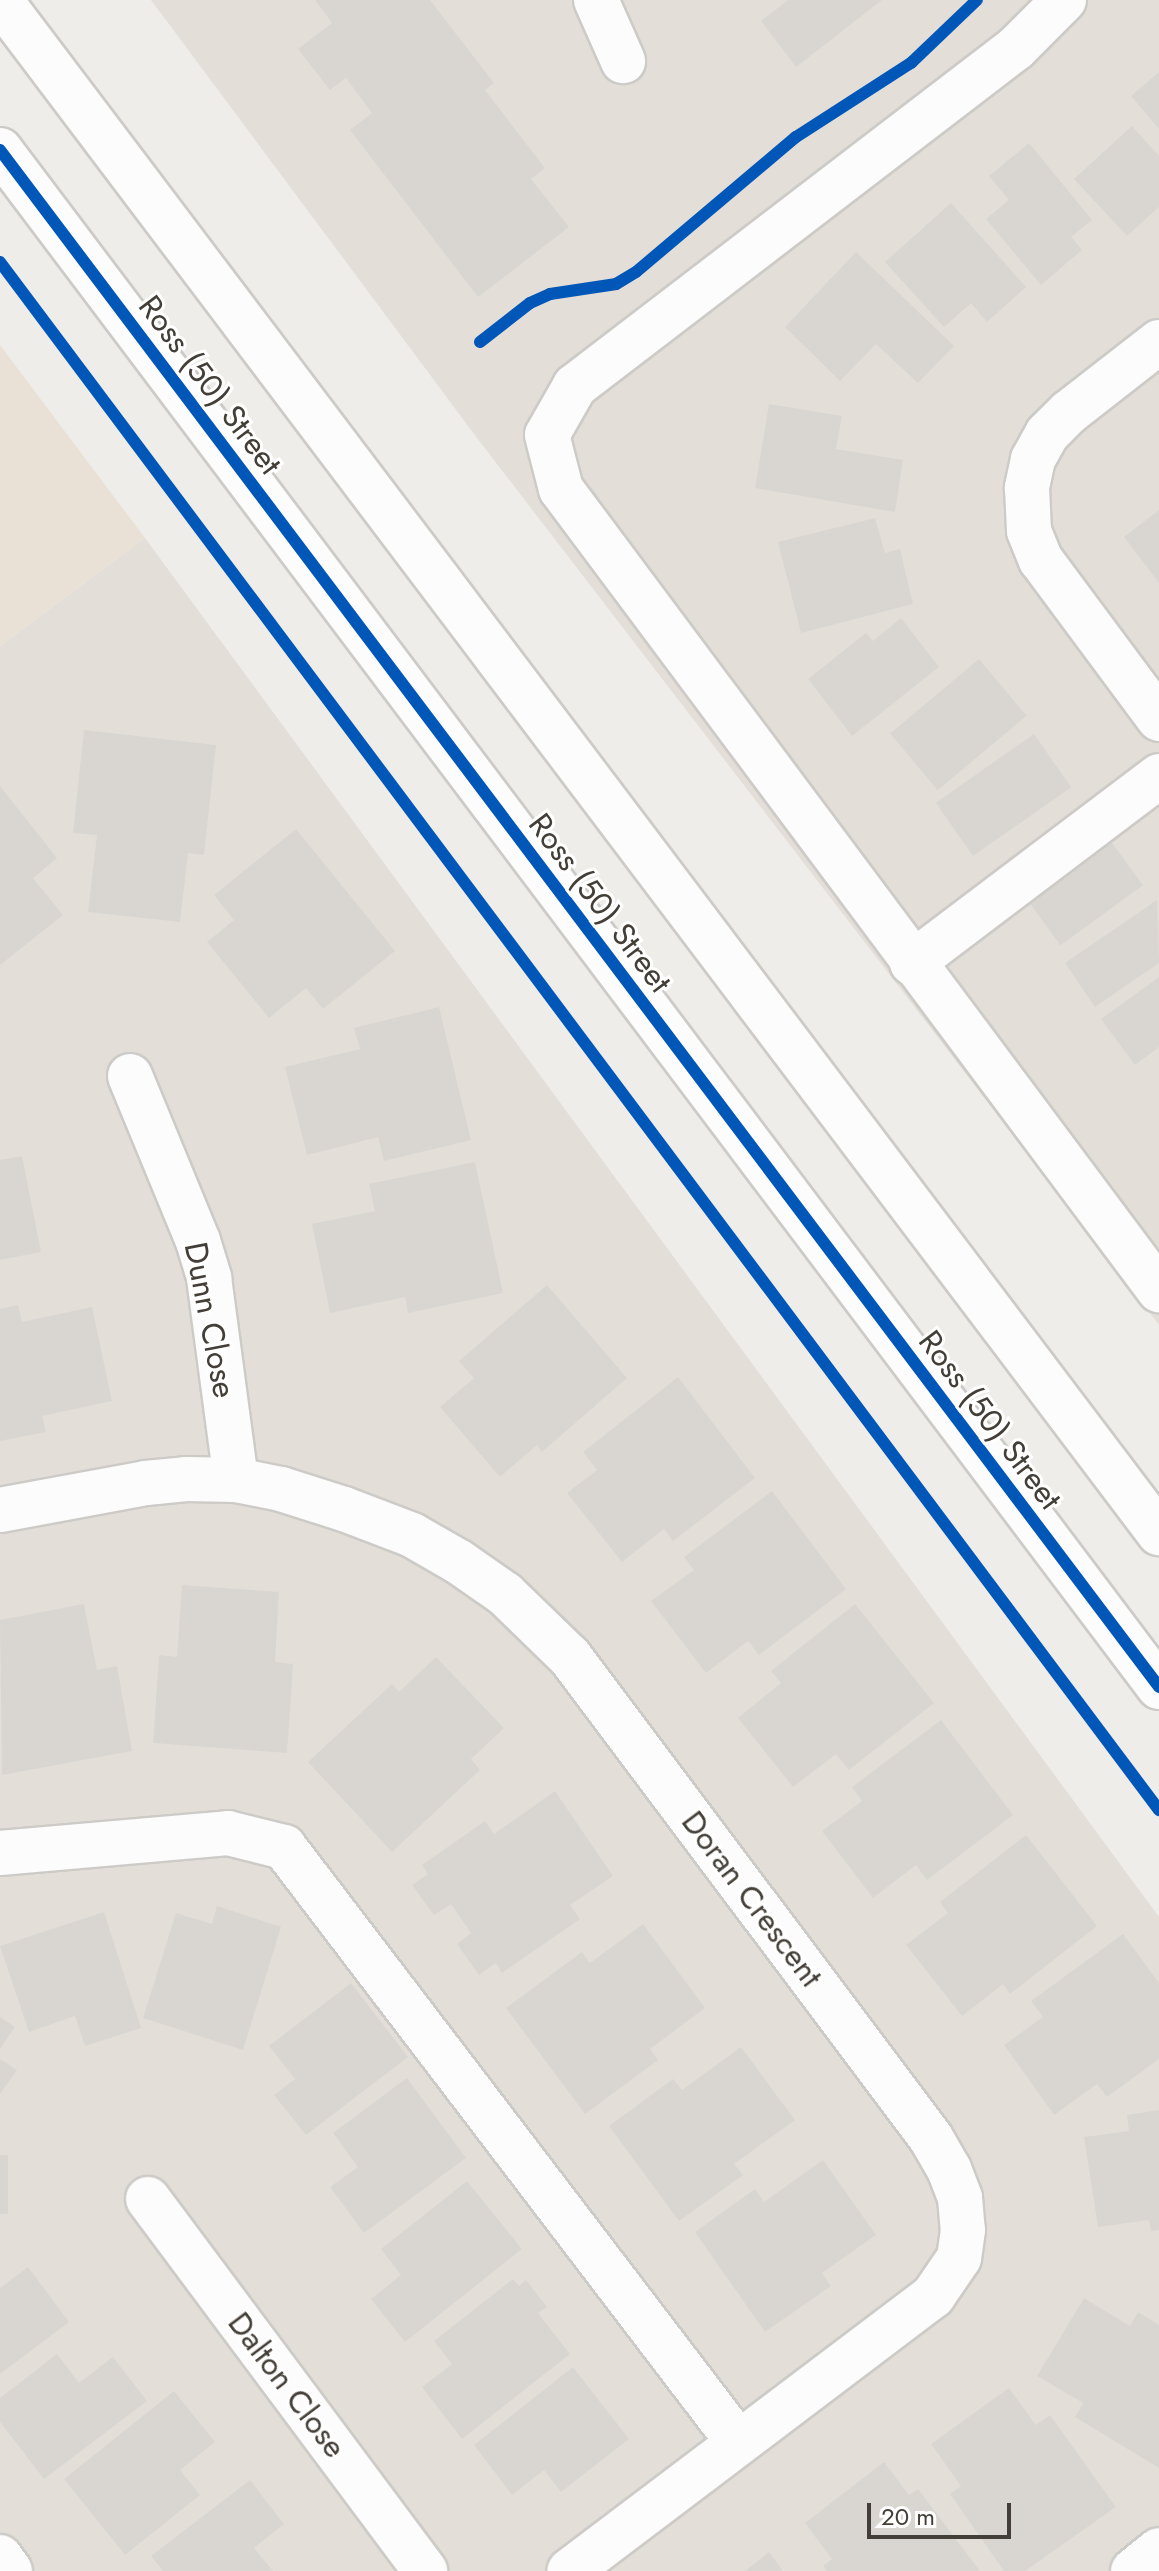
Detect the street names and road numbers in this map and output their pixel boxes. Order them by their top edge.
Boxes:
street label: Ross (50) Street [130,288,290,482]
street label: Ross (50) Street [520,806,680,1000]
street label: Dunn Close [176,1239,244,1401]
street label: Ross (50) Street [910,1323,1070,1517]
street label: Doran Crescent [673,1804,831,1994]
street label: Dalton Close [220,2305,354,2465]

